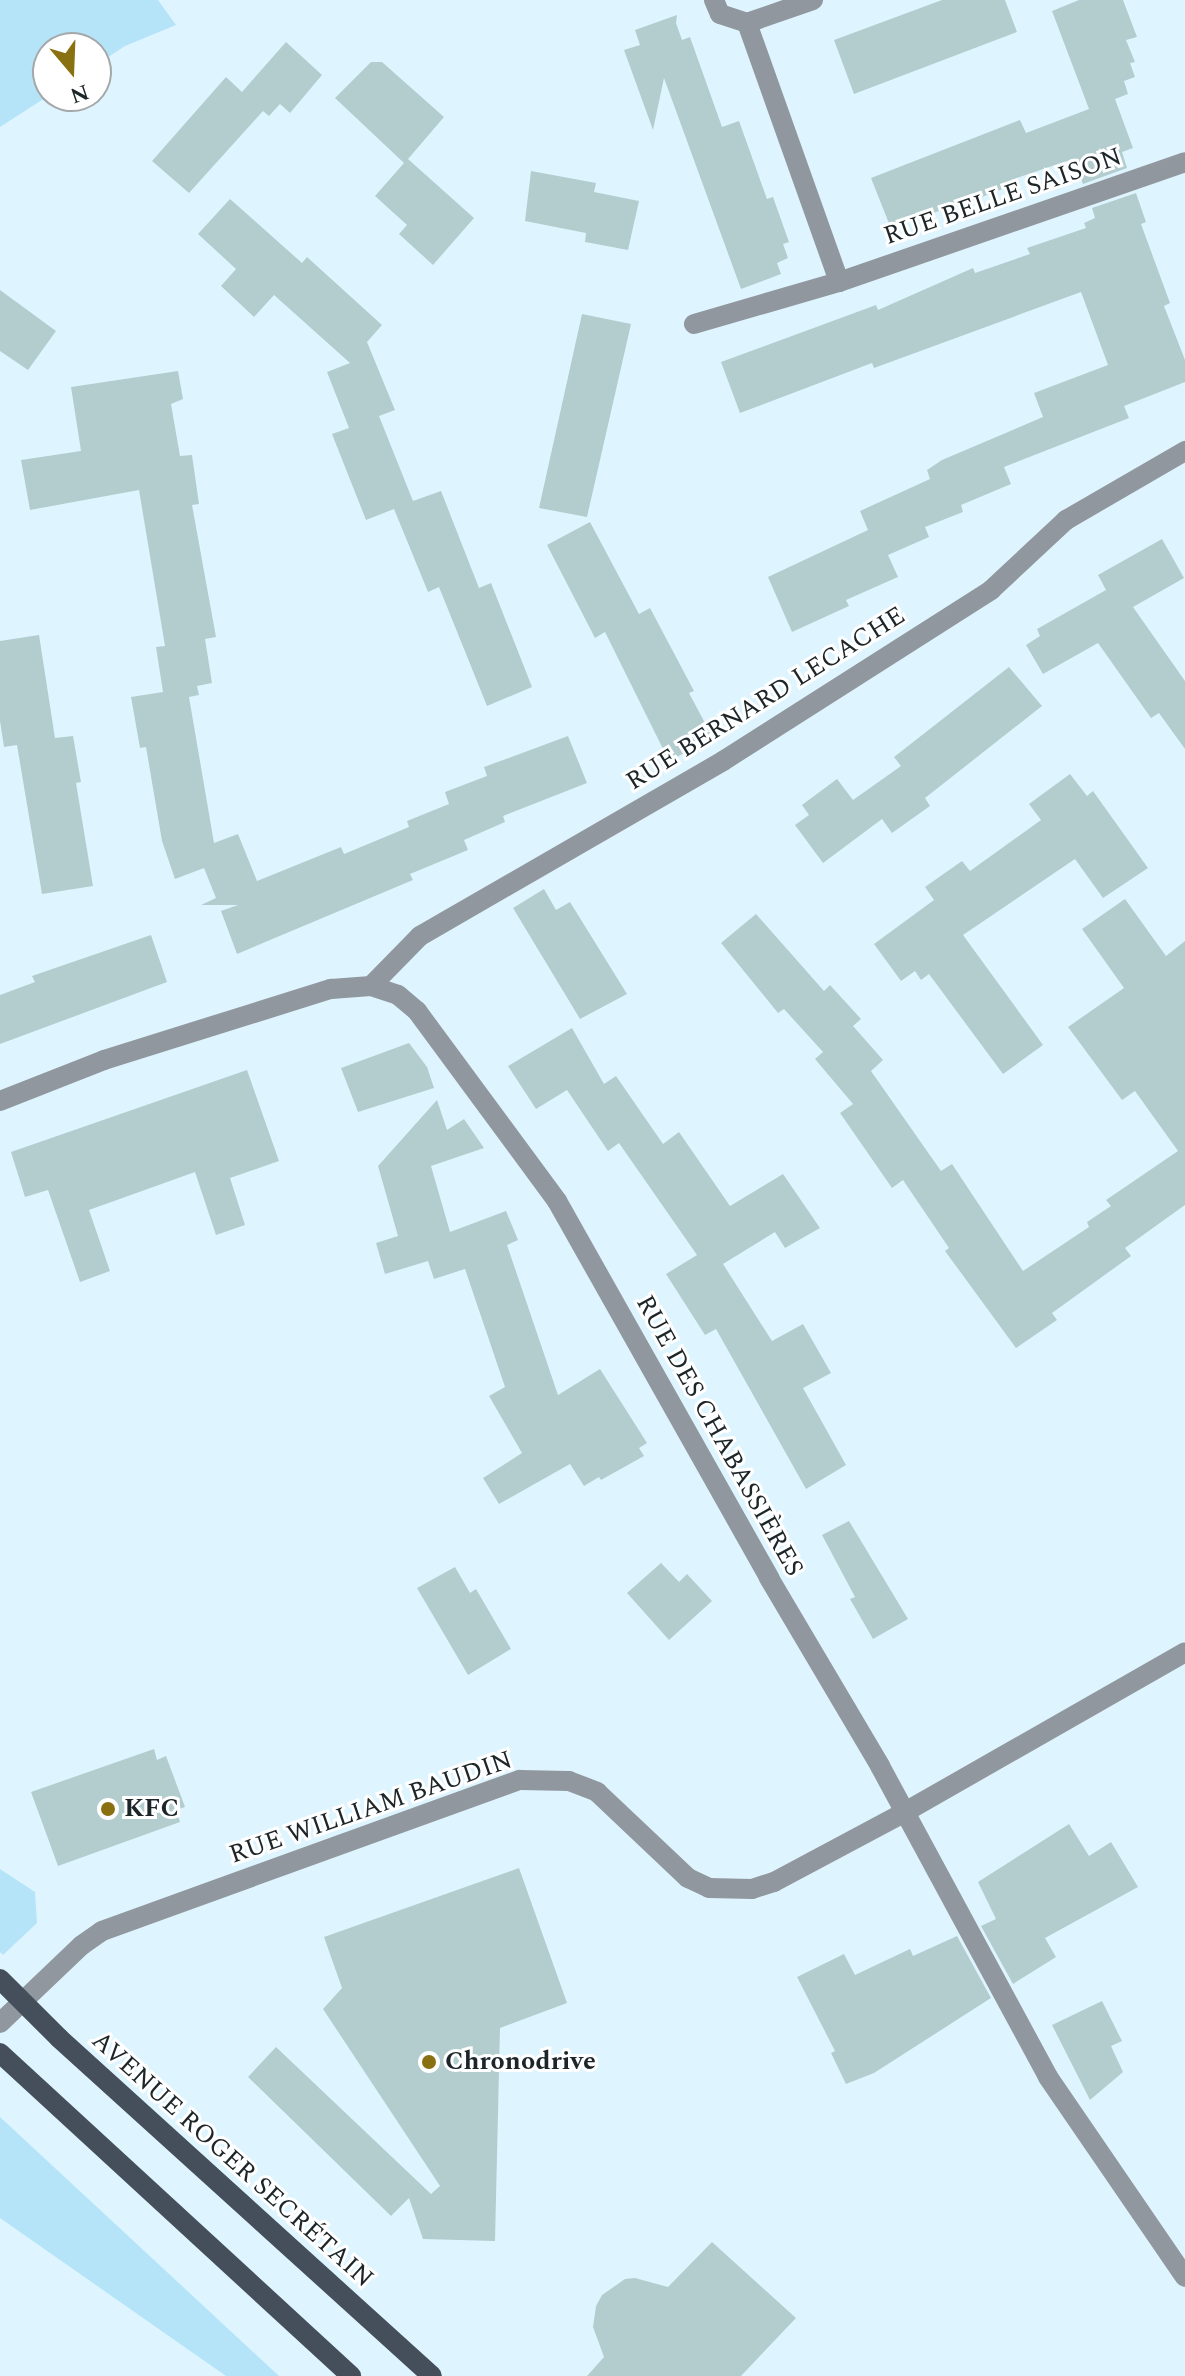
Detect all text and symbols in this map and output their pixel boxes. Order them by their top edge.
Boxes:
north arrow [32,32,112,112]
text: N [65,75,93,112]
street label: RUE BELLE SAISON [880,142,1126,252]
street label: RUE BERNARD LECACHE [621,600,911,798]
street label: RUE DES CHABASSIÈRES [629,1290,809,1582]
street label: RUE WILLIAM BAUDIN [225,1745,517,1871]
place label: KFC [124,1793,179,1825]
marker: KFC [99,1800,117,1818]
street label: AVENUE ROGER SECRÉTAIN [85,2025,379,2295]
place label: Chronodrive [445,2046,596,2078]
marker: Chronodrive [420,2053,438,2071]

